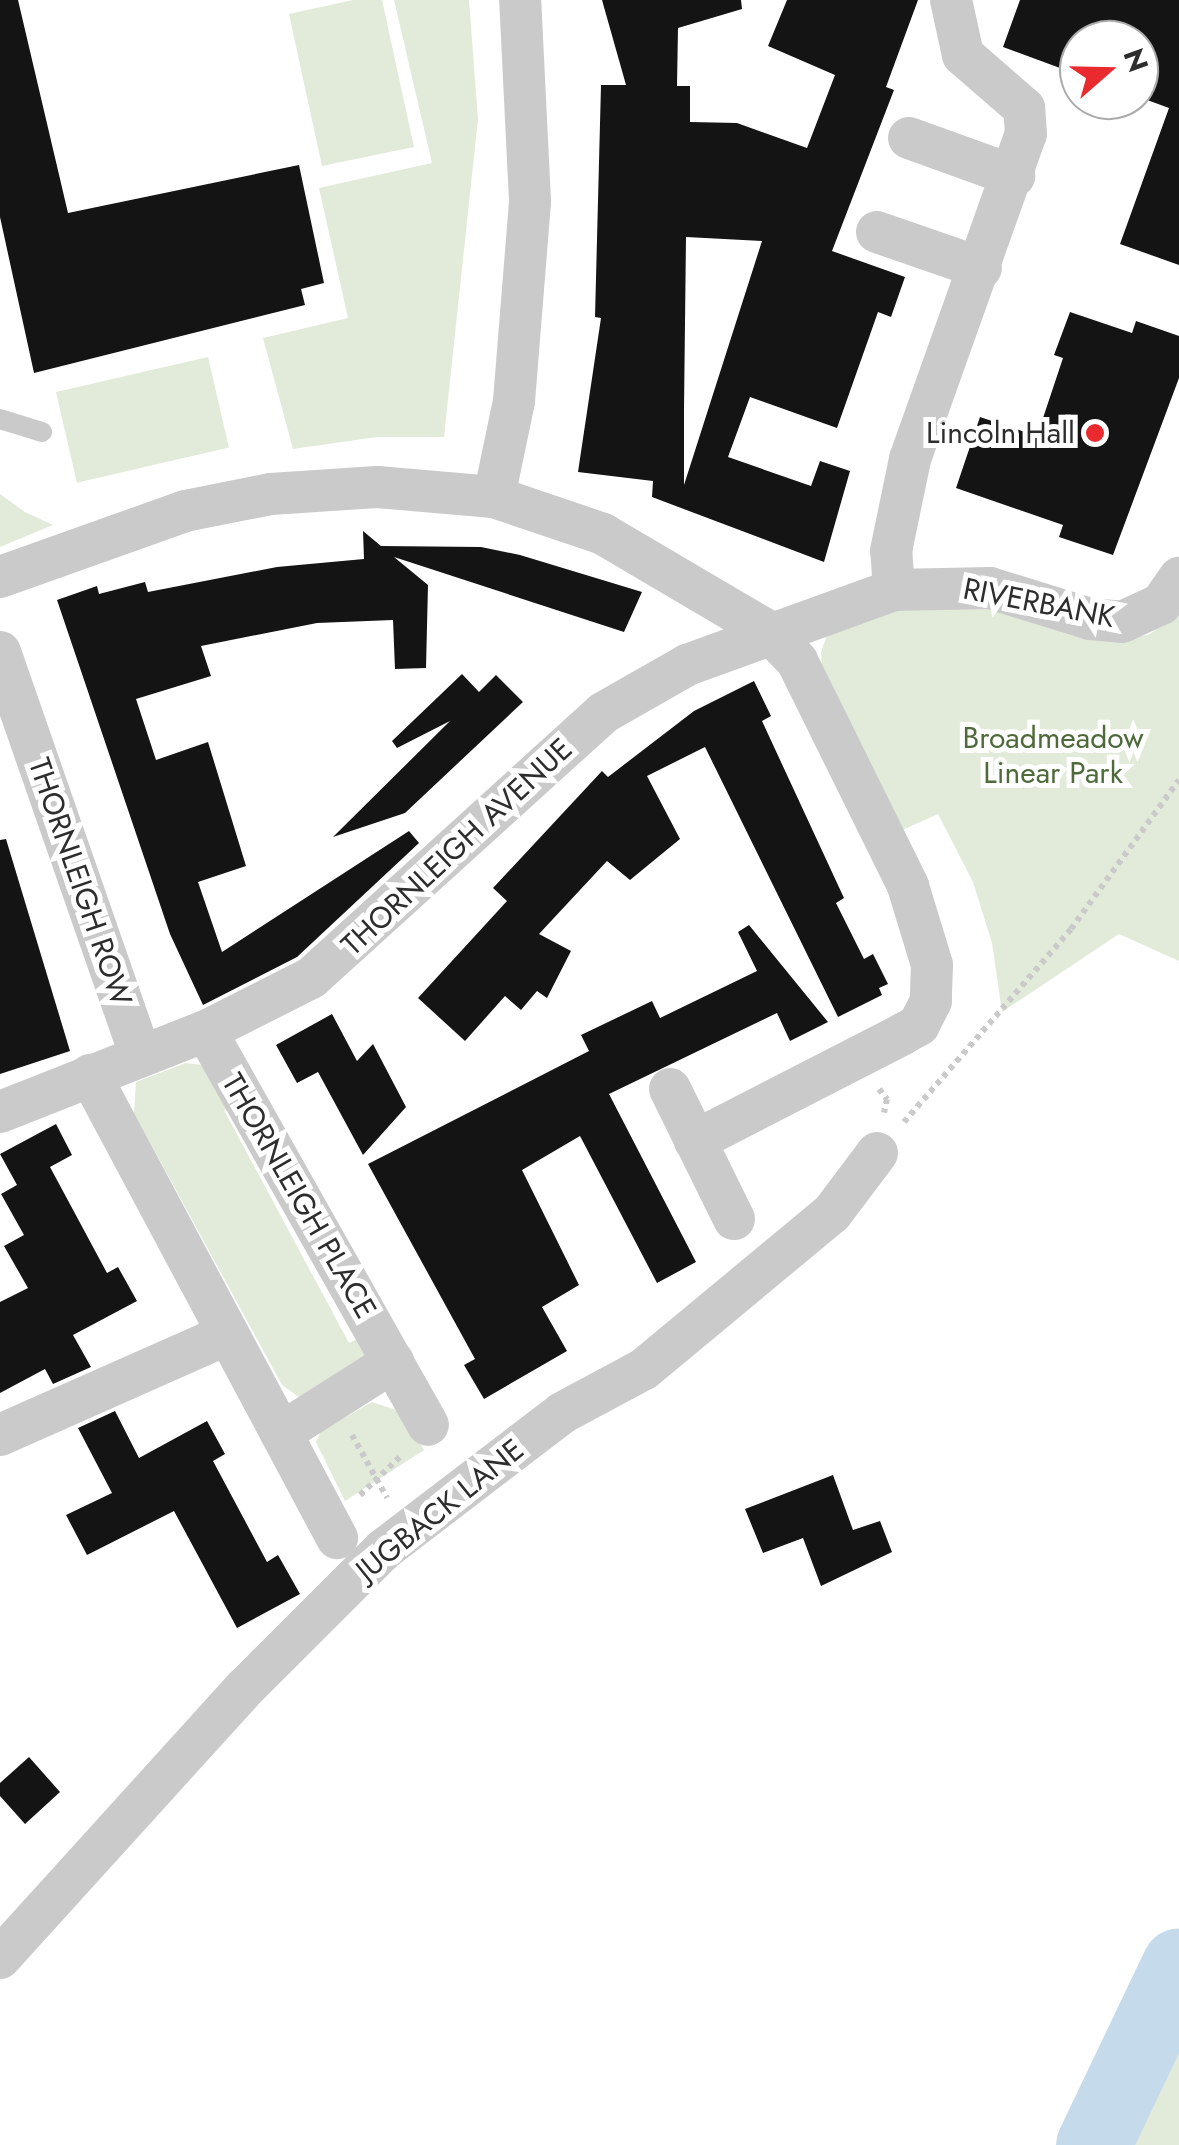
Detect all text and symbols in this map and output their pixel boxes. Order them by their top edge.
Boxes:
north arrow [1059,20,1159,120]
text: N [1113,43,1159,78]
place label: Lincoln Hall [926,415,1075,451]
marker: Lincoln Hall [1084,422,1106,444]
street label: RIVERBANK [960,571,1118,635]
park label: Broadmeadow Linear Park [962,720,1144,790]
street label: THORNLEIGH AVENUE [334,731,580,963]
street label: THORNLEIGH ROW [21,753,139,1011]
street label: THORNLEIGH PLACE [214,1067,384,1325]
street label: JUGBACK LANE [349,1432,531,1588]

